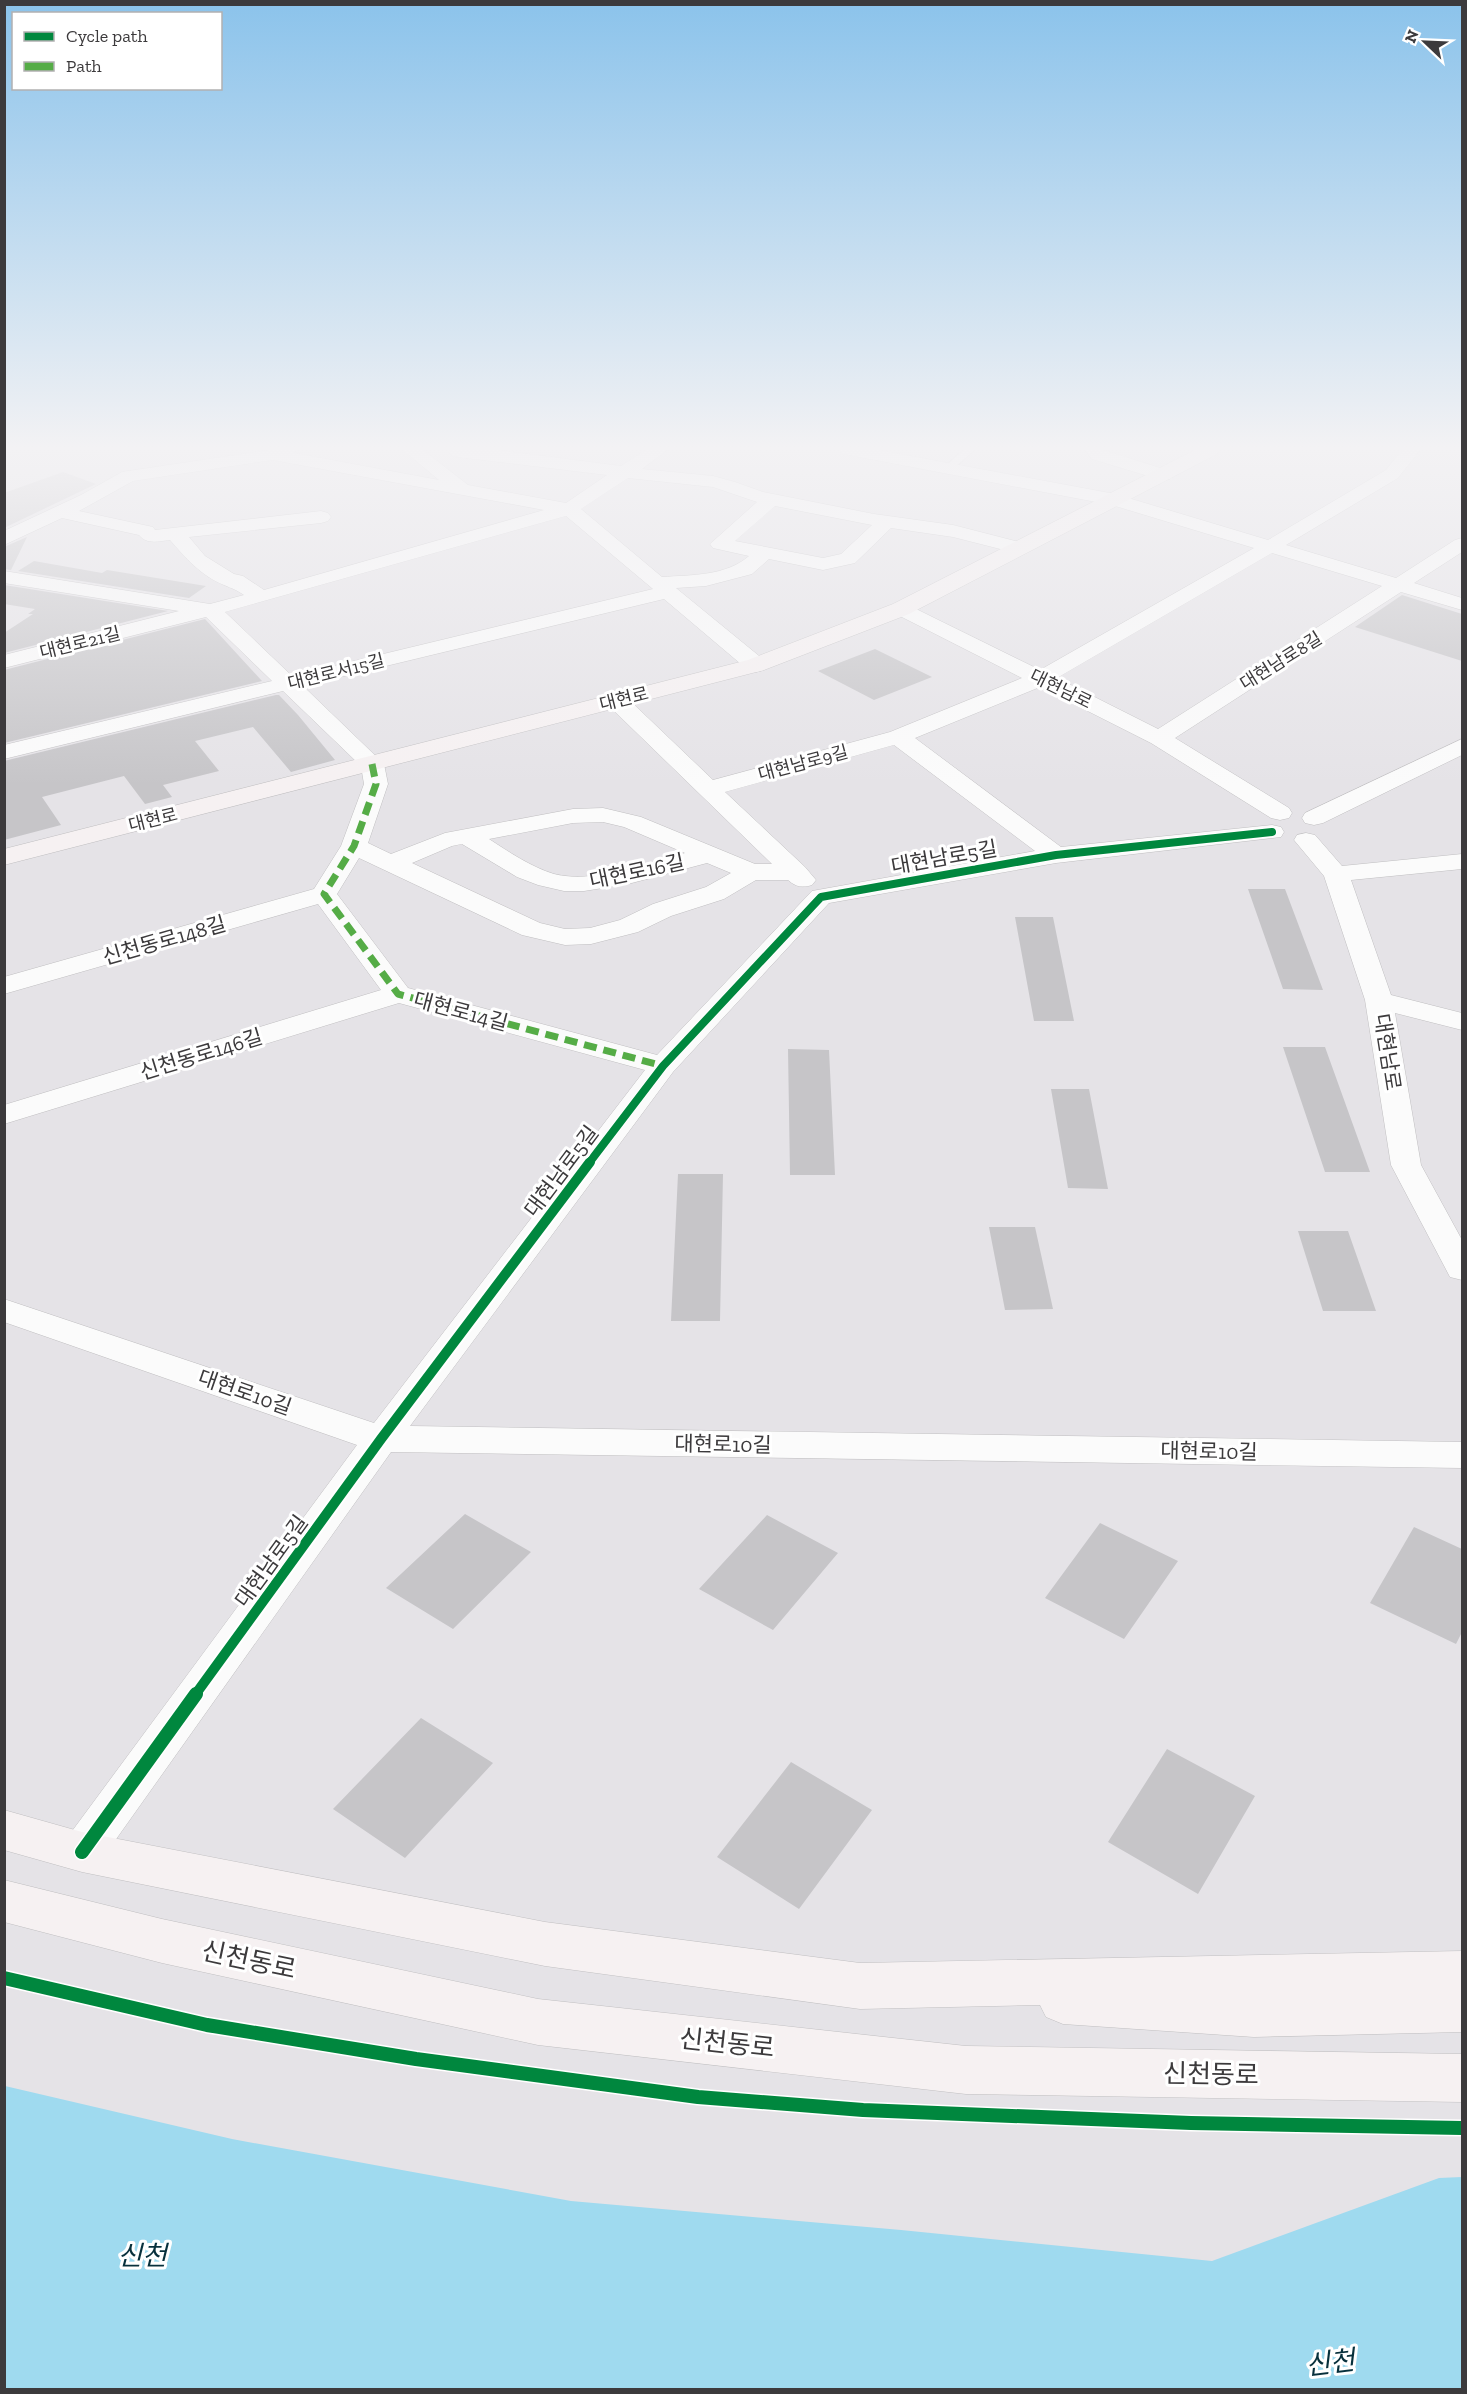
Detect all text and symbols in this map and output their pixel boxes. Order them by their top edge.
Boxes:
legend [12,12,222,90]
north arrow [1395,12,1455,72]
text: Cycle path [66,25,148,47]
text: N [1401,27,1423,46]
text: Path [66,55,102,77]
street label: 대현로21길 [37,622,123,664]
street label: 대현남로8길 [1236,627,1326,695]
street label: 대현로서15길 [285,649,387,695]
street label: 대현남로 [1026,665,1096,713]
street label: 대현로 [597,682,651,716]
street label: 대현남로9길 [756,740,850,786]
street label: 대현로 [126,803,180,837]
street label: 대현남로5길 [889,835,999,879]
street label: 대현로16길 [587,849,687,893]
street label: 신천동로148길 [99,910,229,970]
street label: 대현로14길 [411,986,511,1036]
street label: 대현남로 [1370,1012,1406,1092]
street label: 신천동로146길 [137,1023,265,1085]
street label: 대현남로5길 [519,1121,603,1221]
street label: 대현로10길 [195,1364,295,1420]
street label: 대현로10길 [674,1431,772,1457]
street label: 대현로10길 [1160,1438,1258,1464]
street label: 대현남로5길 [229,1510,313,1612]
street label: 신천동로 [199,1934,299,1986]
street label: 신천동로 [678,2022,776,2064]
street label: 신천동로 [1163,2057,1259,2091]
water label: 신천 [117,2240,170,2272]
water label: 신천 [1303,2344,1360,2382]

